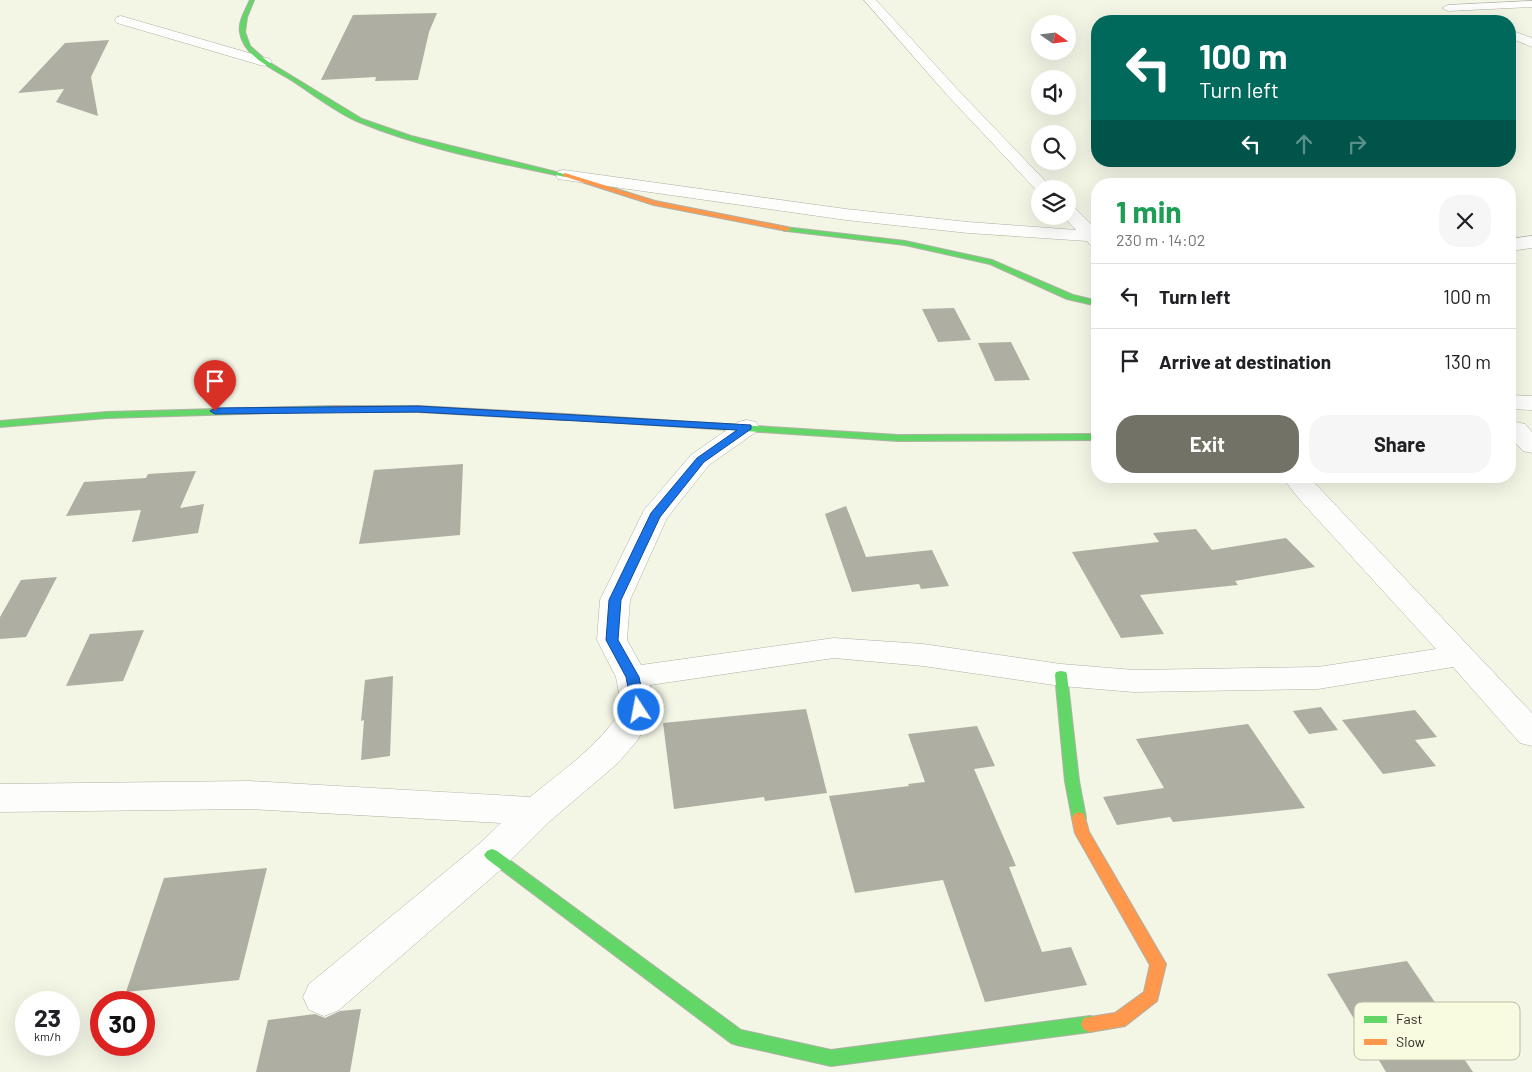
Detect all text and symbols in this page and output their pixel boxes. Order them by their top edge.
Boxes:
north arrow [1031,15,1076,60]
map controls [1031,15,1076,225]
text: 100 m [1199,34,1288,76]
icon: left [1116,35,1181,100]
button: sound [1031,70,1076,115]
text: Turn left [1199,76,1279,102]
button: search [1031,125,1076,170]
icon: left [1237,130,1265,158]
icon: ahead [1290,130,1318,158]
icon: right [1343,130,1371,158]
button: layers [1031,180,1076,225]
text: 1 min [1116,193,1182,229]
button: close [1439,195,1491,247]
text: 230 m · 14:02 [1116,230,1205,249]
icon: left [1116,282,1144,310]
text: Turn left [1159,285,1230,308]
text: 100 m [1443,285,1491,308]
icon: arrive [1116,347,1144,375]
text: Arrive at destination [1159,350,1331,373]
text: 130 m [1444,350,1491,373]
pin [194,360,236,411]
icon: arrive [201,367,229,395]
button: Exit [1116,415,1299,473]
button: Share [1309,415,1491,473]
position arrow [612,683,664,735]
speed limit sign: 30 [90,991,155,1056]
text: 23 [34,1002,61,1032]
legend [1354,1002,1520,1060]
text: Fast [1396,1010,1422,1027]
text: km/h [34,1029,61,1043]
text: Slow [1396,1033,1425,1050]

